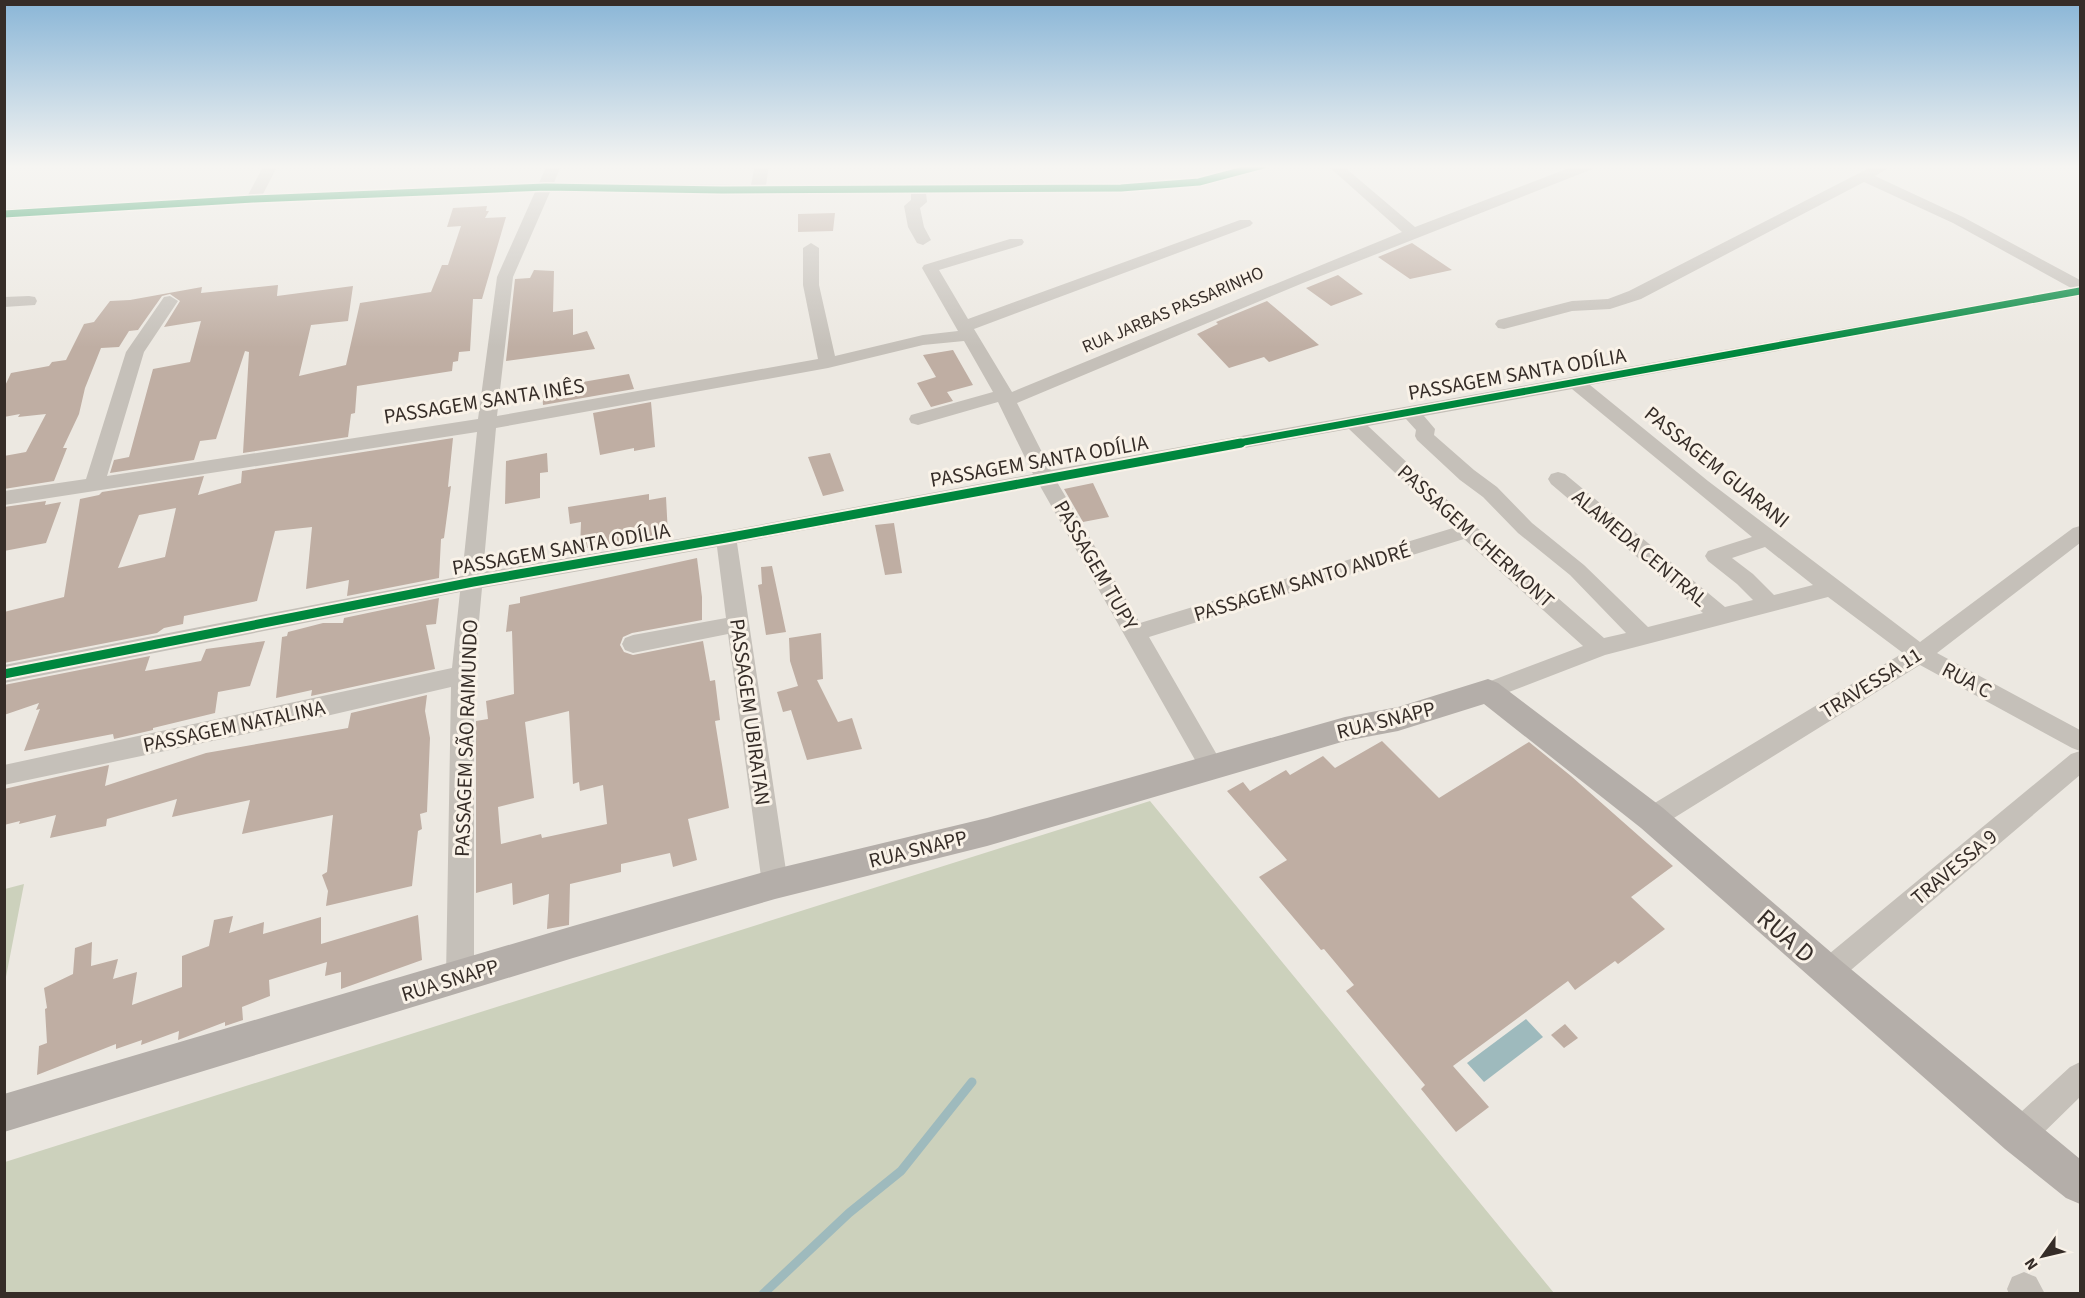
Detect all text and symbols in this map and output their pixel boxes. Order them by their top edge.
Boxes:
street label: RUA JARBAS PASSARINHO [1078,260,1268,360]
street label: PASSAGEM SANTA ODÍLIA [1406,340,1629,408]
street label: PASSAGEM SANTA INÊS [382,370,586,432]
street label: PASSAGEM GUARANI [1638,399,1796,535]
street label: PASSAGEM SANTA ODÍLIA [928,427,1151,495]
street label: PASSAGEM CHERMONT [1391,457,1561,615]
street label: ALAMEDA CENTRAL [1566,482,1714,614]
street label: PASSAGEM TUPY [1047,494,1146,636]
street label: PASSAGEM SANTA ODÍLIA [450,515,673,583]
street label: PASSAGEM SANTO ANDRÉ [1190,535,1414,629]
street label: PASSAGEM UBIRATAN [722,617,778,807]
street label: PASSAGEM SÃO RAIMUNDO [447,619,485,857]
street label: TRAVESSA 11 [1814,640,1928,726]
street label: RUA C [1937,654,1997,706]
street label: PASSAGEM NATALINA [140,692,328,760]
street label: RUA SNAPP [1334,693,1438,747]
street label: RUA SNAPP [866,822,970,876]
street label: TRAVESSA 9 [1904,822,2004,912]
street label: RUA D [1749,900,1823,972]
street label: RUA SNAPP [397,951,503,1009]
north arrow [2013,1226,2073,1286]
text: N [2019,1253,2043,1274]

